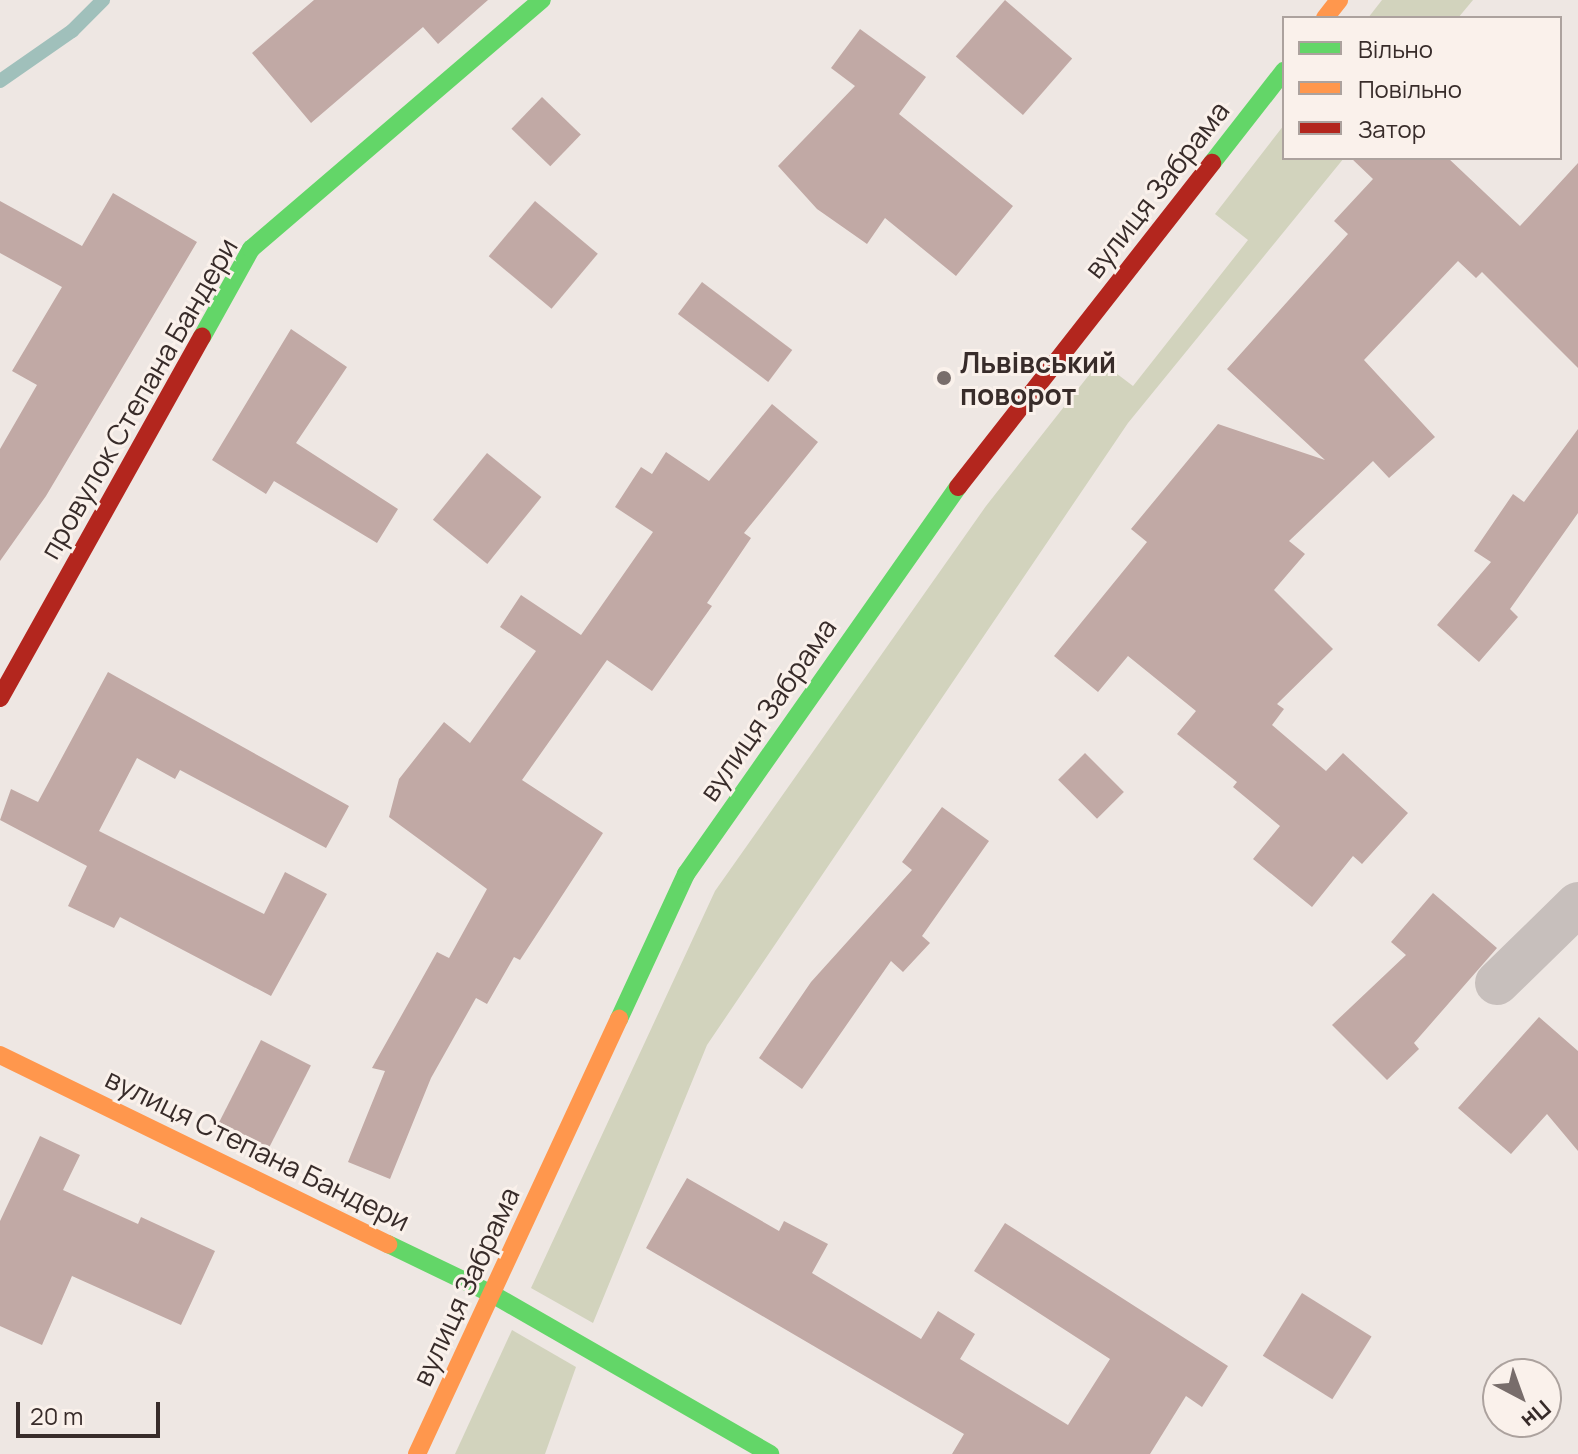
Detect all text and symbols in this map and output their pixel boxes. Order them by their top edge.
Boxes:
legend [1282,16,1562,160]
text: Вільно [1358,32,1433,65]
text: Повільно [1358,72,1462,105]
street label: вулиця Забрама [1077,94,1235,284]
text: Затор [1358,112,1426,145]
street label: провулок Степана Бандери [32,232,244,564]
place label: Львівський поворот [960,345,1116,411]
marker: Львівський поворот [935,369,953,387]
street label: вулиця Забрама [692,611,842,807]
street label: вулиця Степана Бандери [101,1061,415,1237]
street label: вулиця Забрама [404,1181,526,1391]
north arrow [1482,1358,1562,1438]
scale bar [20,1386,164,1436]
text: Пн [1515,1394,1557,1436]
text: 20 m [30,1399,83,1432]

